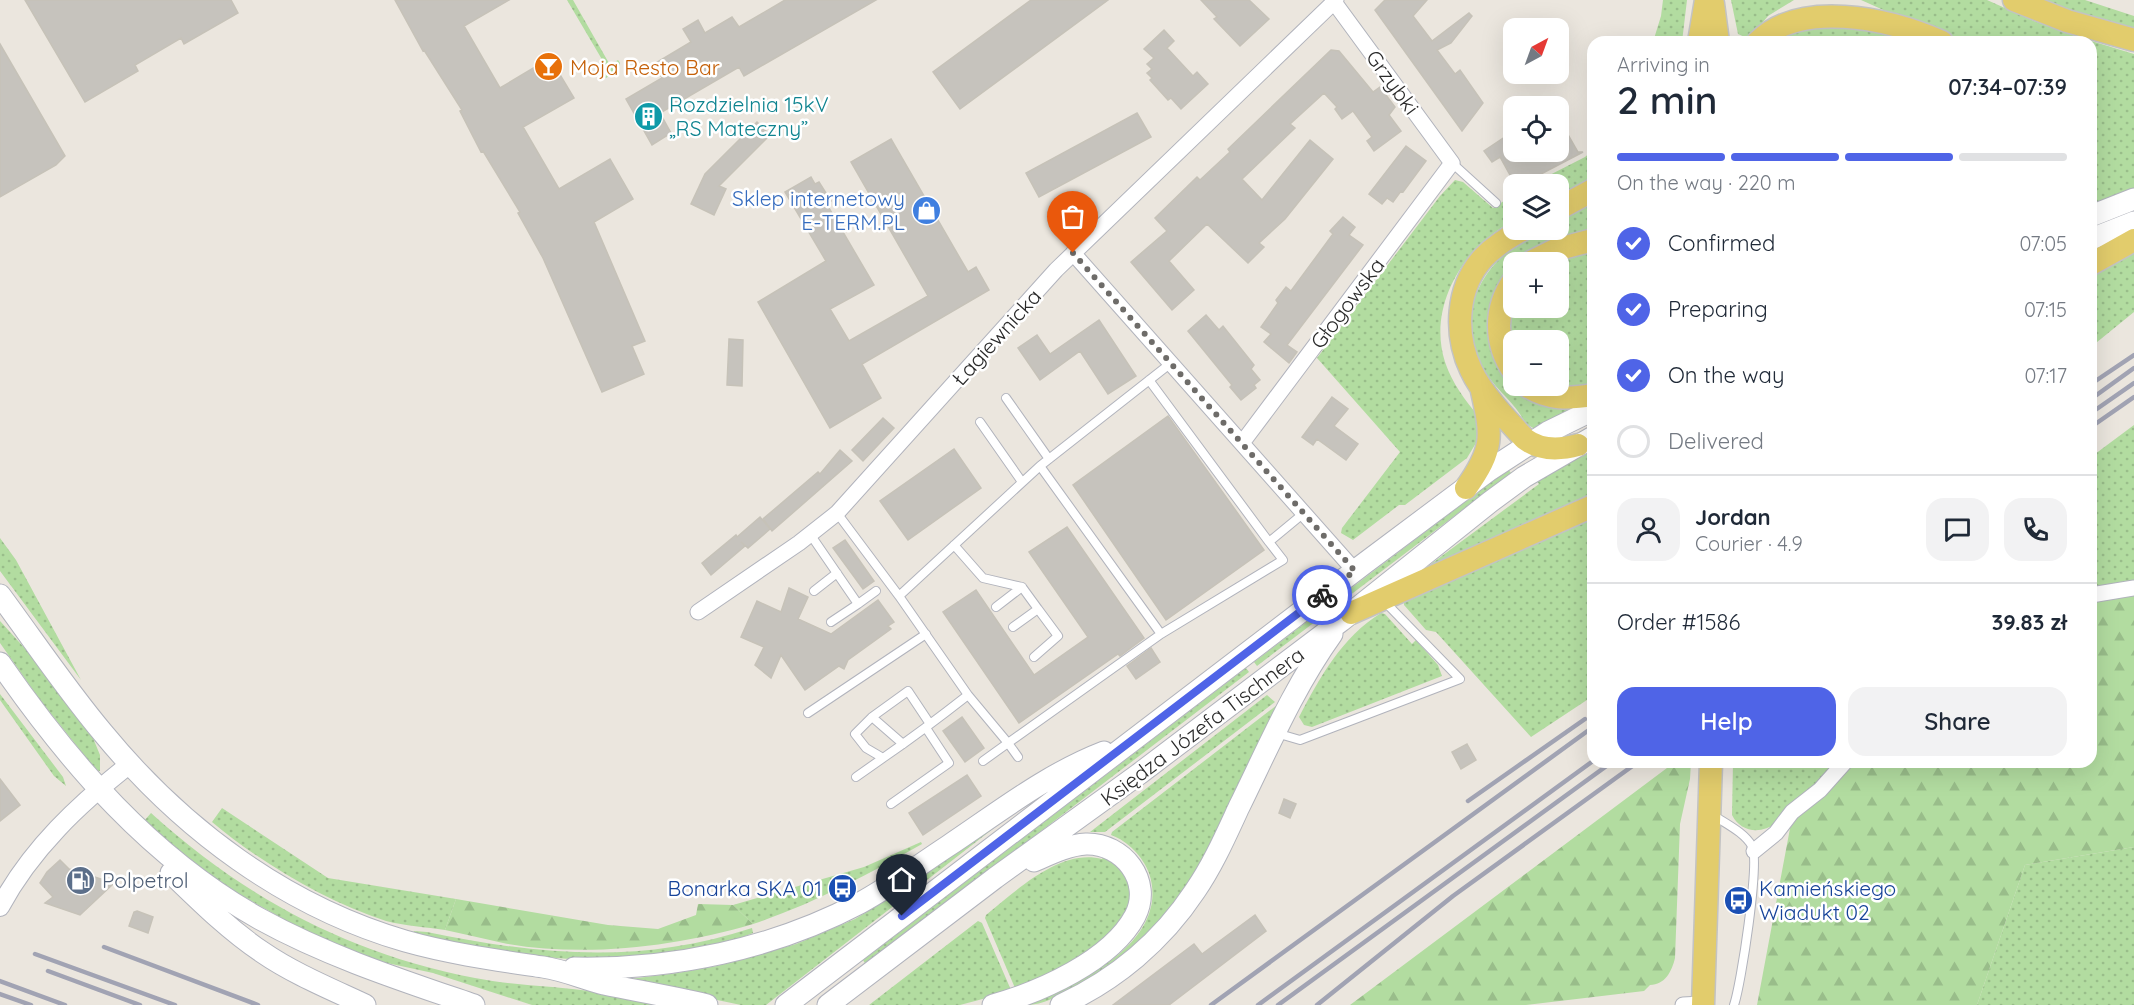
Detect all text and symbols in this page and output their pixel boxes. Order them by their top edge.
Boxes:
north arrow [1503,18,1569,84]
map controls [1503,18,1569,396]
street label: Grzybki [1361,45,1425,119]
bar icon: Moja Resto Bar [533,51,565,83]
text: Arriving in [1617,52,1710,77]
place label: Moja Resto Bar [570,54,720,80]
text: 07:34–07:39 [1948,73,2067,101]
text: 2 min [1617,75,1718,124]
place label: Rozdzielnia 15kV „RS Mateczny” [669,91,829,141]
button: locate [1503,96,1569,162]
building icon: Rozdzielnia 15kV „RS Mateczny” [632,100,664,132]
text: On the way · 220 m [1617,170,1795,195]
button: layers [1503,174,1569,240]
place label: Sklep internetowy E-TERM.PL [732,185,905,235]
pin [1047,191,1098,253]
shop icon: Sklep internetowy E-TERM.PL [910,194,942,226]
icon: bag [1056,200,1089,233]
icon: check [1617,227,1650,260]
text: Confirmed [1668,229,1775,257]
text: 07:05 [2019,231,2067,256]
street label: Głogowska [1304,252,1390,354]
button: + [1503,252,1569,318]
street label: Łagiewnicka [946,283,1046,391]
icon: check [1617,293,1650,326]
text: Preparing [1668,295,1768,323]
text: 07:15 [2024,297,2067,322]
button: − [1503,330,1569,396]
icon: check [1617,359,1650,392]
text: On the way [1668,361,1784,389]
text: 07:17 [2025,363,2067,388]
text: Delivered [1668,427,1764,455]
button: person [1617,498,1680,561]
button: chat [1926,498,1989,561]
button: phone [2004,498,2067,561]
text: Jordan [1695,503,1771,531]
text: Courier · 4.9 [1695,531,1803,556]
courier [1292,565,1352,625]
icon: bike [1306,579,1339,612]
text: Order #1586 [1617,608,1740,636]
text: 39.83 zł [1991,608,2067,636]
street label: Księdza Józefa Tischnera [1095,641,1309,811]
button: Help [1617,687,1836,756]
button: Share [1848,687,2067,756]
pin [876,854,927,916]
icon: home [885,863,918,896]
fuel station icon: Polpetrol [65,864,97,896]
place label: Polpetrol [102,867,189,893]
bus stop icon: Bonarka SKA 01 [827,872,859,904]
place label: Bonarka SKA 01 [668,875,822,901]
place label: Kamieńskiego Wiadukt 02 [1759,875,1896,925]
bus stop icon: Kamieńskiego Wiadukt 02 [1722,884,1754,916]

